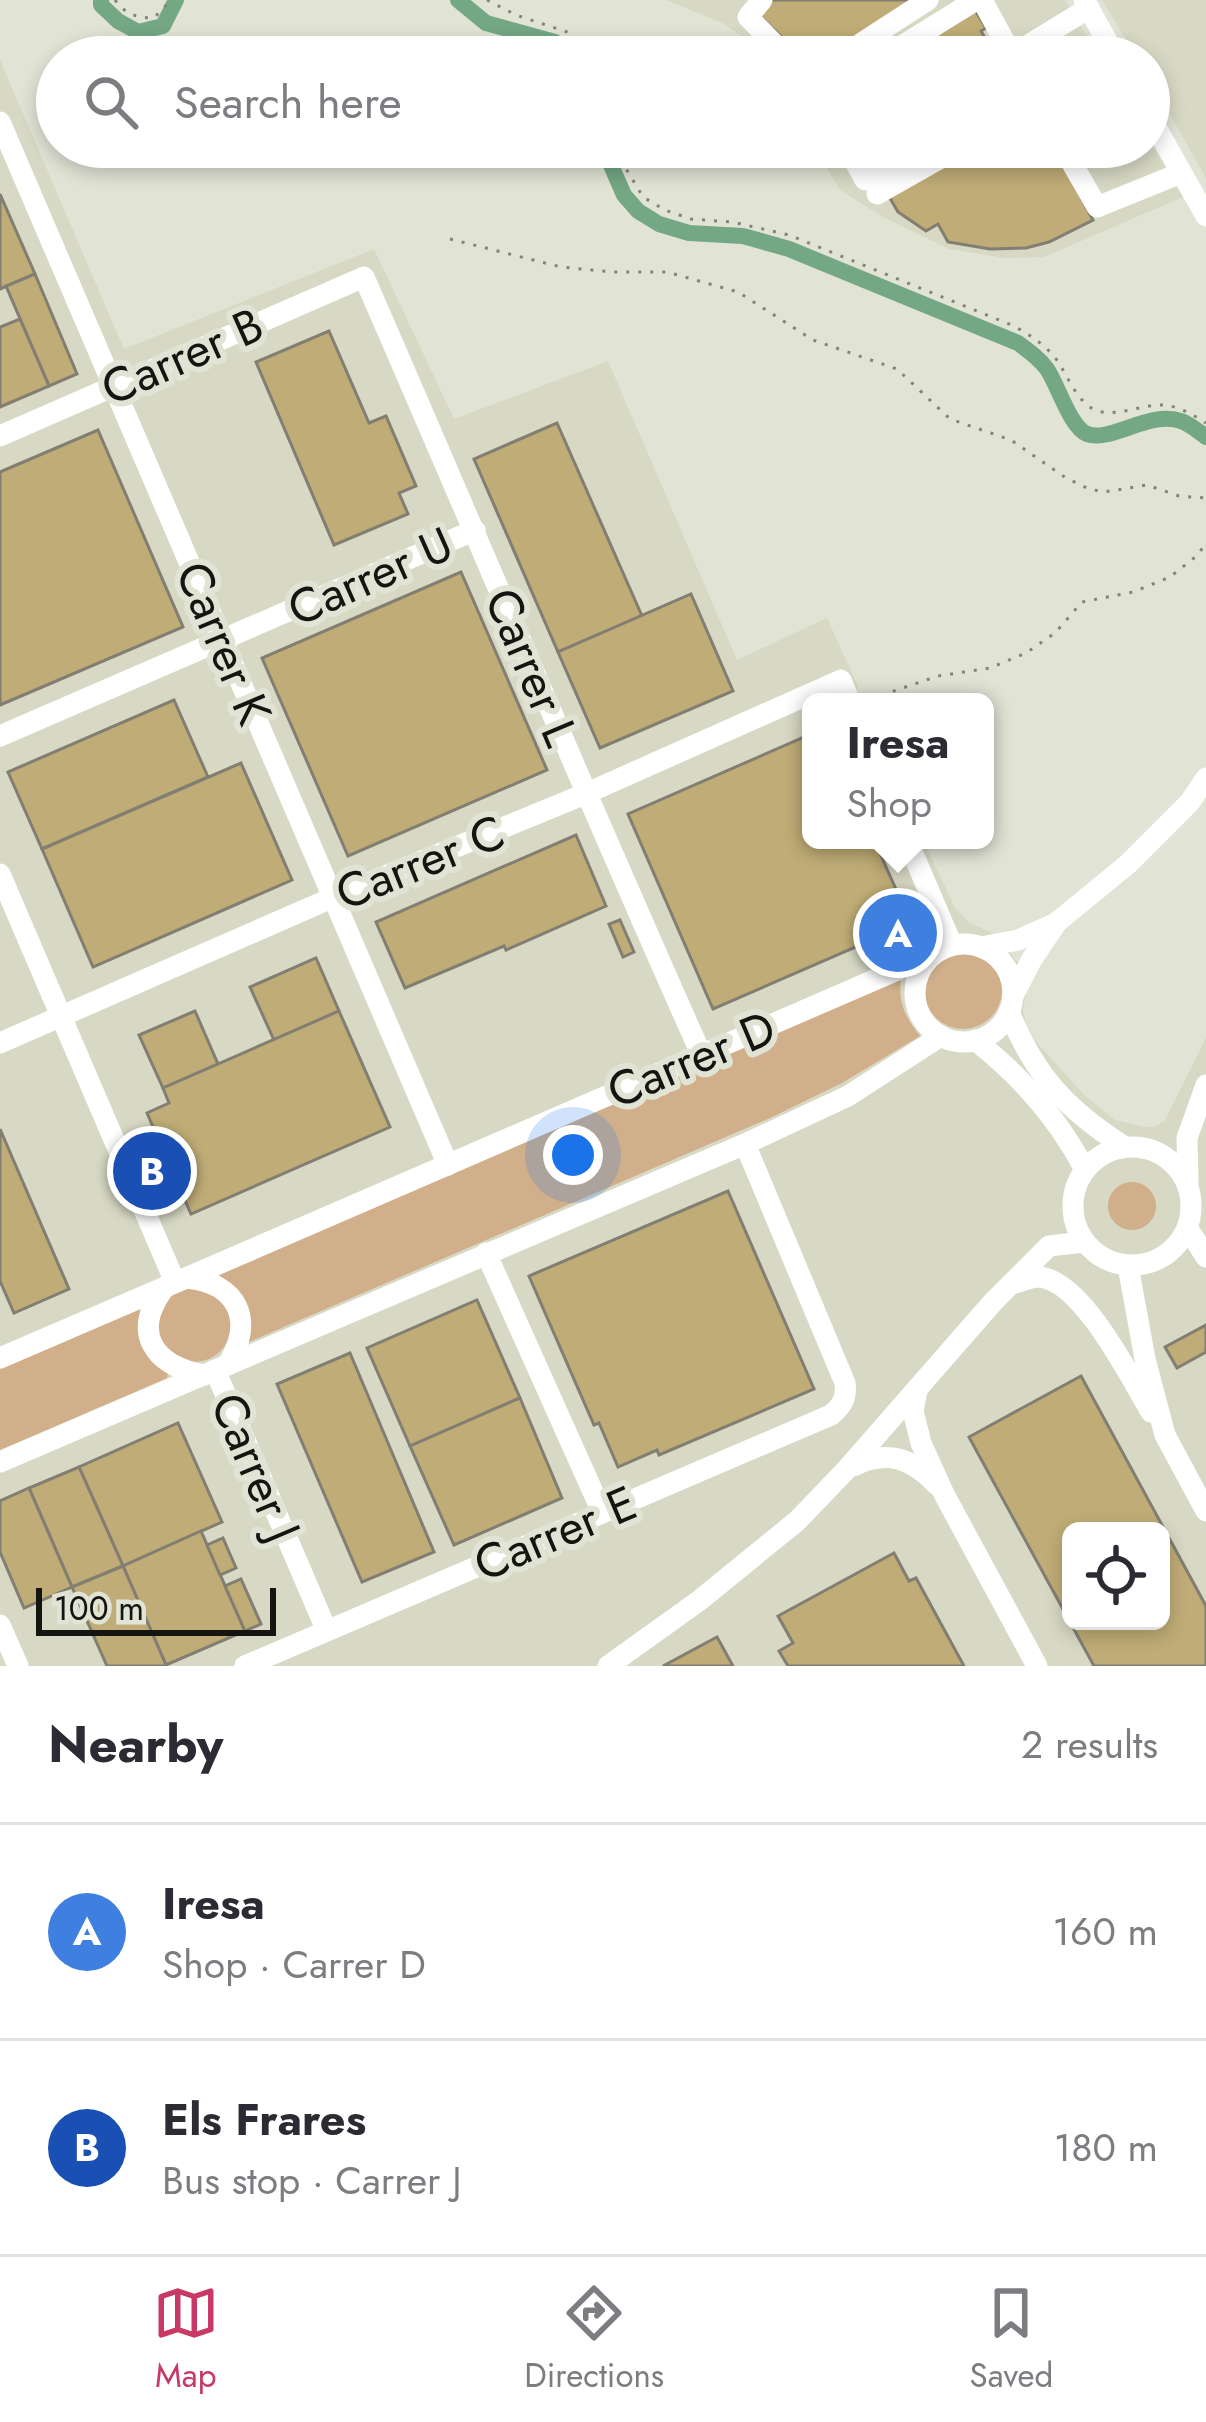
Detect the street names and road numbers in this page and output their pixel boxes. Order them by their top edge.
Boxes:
street label: Carrer B [90,290,274,423]
street label: Carrer U [277,510,464,643]
street label: Carrer K [158,551,289,735]
street label: Carrer L [467,578,596,757]
street label: Carrer C [325,797,515,928]
street label: Carrer D [597,993,786,1126]
street label: Carrer J [193,1382,318,1552]
street label: Carrer E [463,1468,647,1598]

